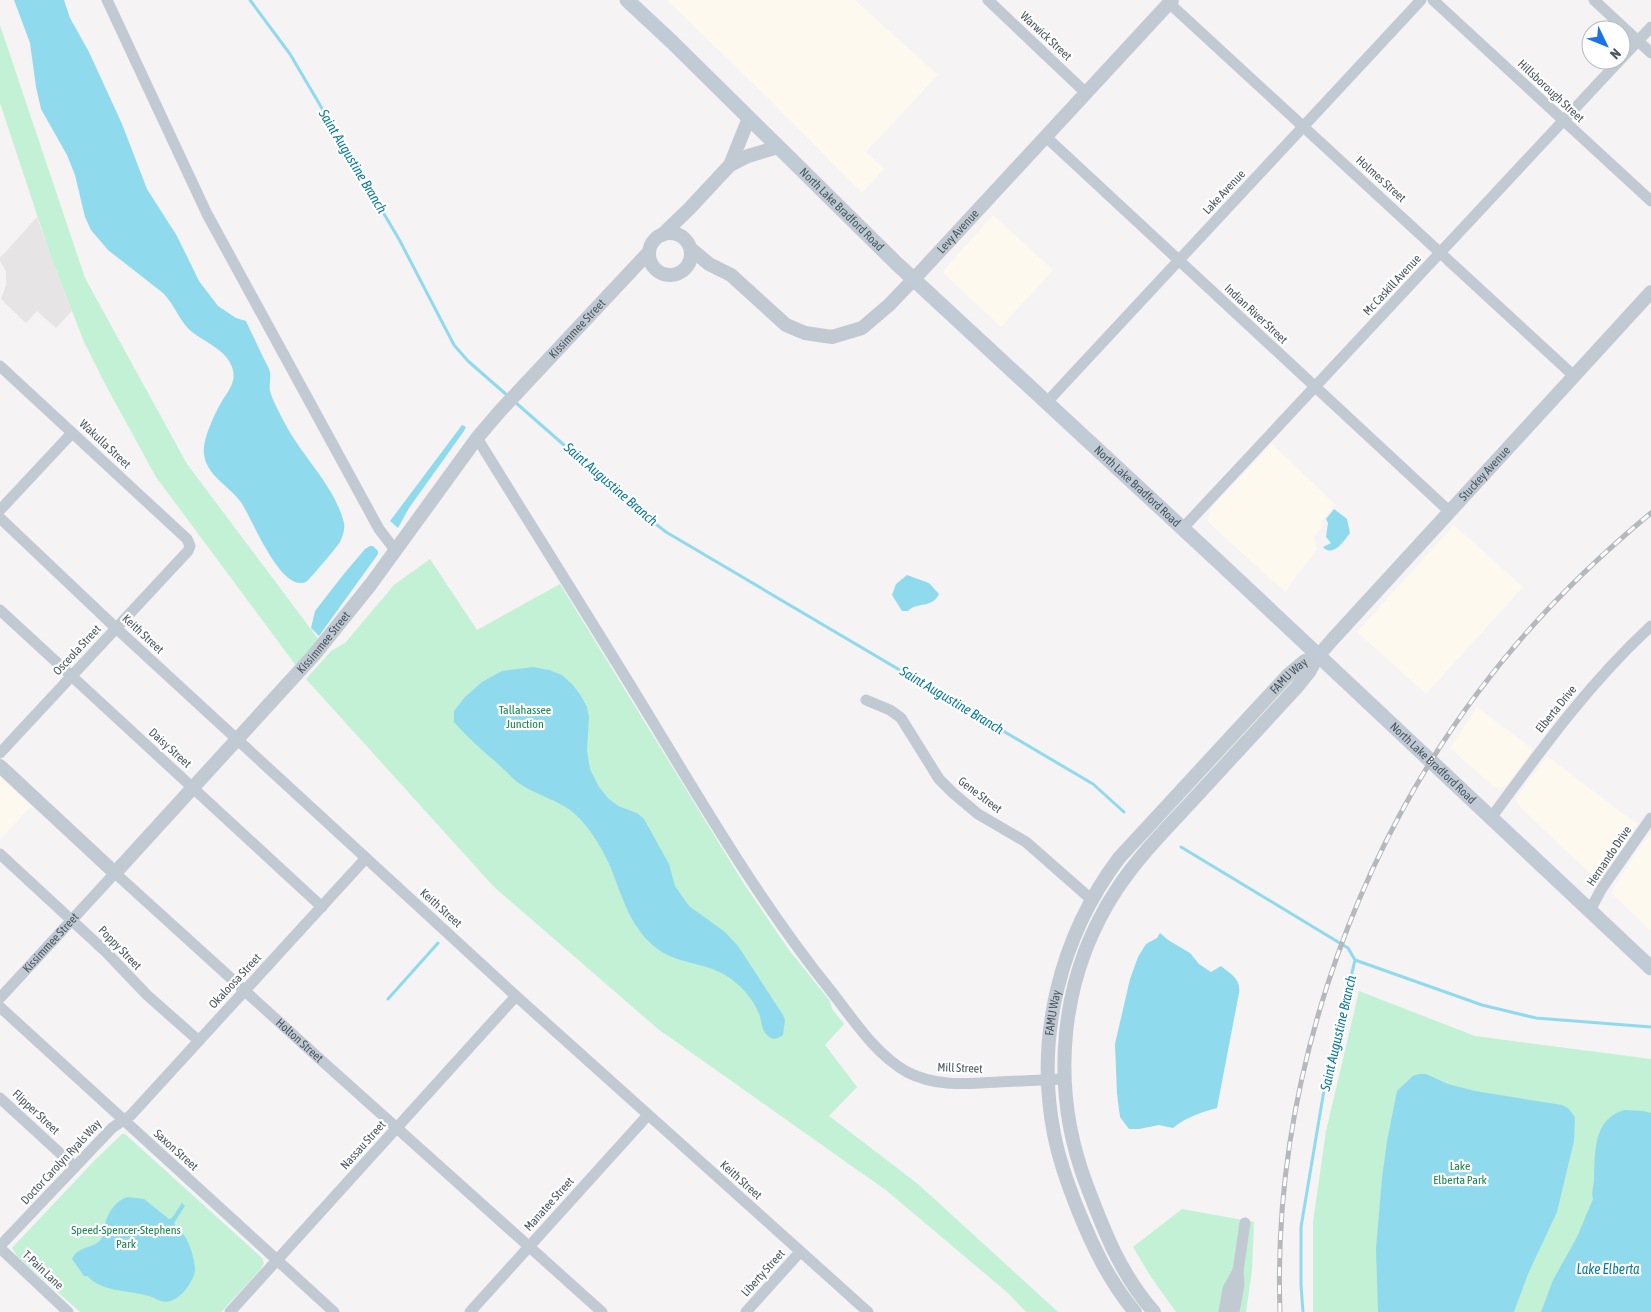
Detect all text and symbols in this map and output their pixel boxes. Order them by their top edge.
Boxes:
street label: Warwick Street [1017,9,1075,64]
north arrow [1581,20,1631,70]
text: N [1607,45,1624,62]
street label: Hillsborough Street [1515,57,1587,126]
water label: Saint Augustine Branch [315,105,390,216]
street label: Holmes Street [1353,153,1409,205]
street label: North Lake Bradford Road [797,165,887,254]
street label: Lake Avenue [1200,167,1248,217]
street label: Levy Avenue [934,207,982,256]
street label: Mc Caskill Avenue [1360,252,1424,318]
street label: Indian River Street [1222,281,1291,347]
street label: Kissimmee Street [546,296,609,361]
street label: Wakulla Street [76,417,134,472]
water label: Saint Augustine Branch [560,439,661,529]
street label: North Lake Bradford Road [1091,443,1183,530]
street label: Stuckey Avenue [1456,443,1513,504]
street label: Kissimmee Street [294,608,353,676]
street label: Keith Street [120,611,167,657]
street label: Osceola Street [50,622,104,678]
street label: FAMU Way [1267,655,1310,697]
water label: Saint Augustine Branch [896,662,1007,737]
street label: Elberta Drive [1533,683,1579,735]
park label: Tallahassee Junction [499,703,551,731]
street label: North Lake Bradford Road [1387,719,1479,807]
street label: Daisy Street [146,725,194,771]
street label: Gene Street [955,774,1005,816]
street label: Hernando Drive [1584,823,1634,889]
street label: Keith Street [417,886,465,931]
street label: Kissimmee Street [20,910,82,976]
street label: Poppy Street [96,923,145,973]
street label: Okaloosa Street [206,950,264,1011]
water label: Saint Augustine Branch [1317,973,1359,1093]
street label: FAMU Way [1042,989,1064,1036]
street label: Holton Street [273,1016,326,1066]
street label: Mill Street [937,1060,983,1076]
street label: Flipper Street [10,1087,63,1138]
street label: Doctor Carolyn Ryals Way [18,1117,104,1207]
street label: Nassau Street [338,1117,389,1172]
street label: Saxon Street [151,1126,201,1174]
street label: Keith Street [717,1158,765,1203]
park label: Lake Elberta Park [1433,1159,1487,1187]
street label: Manatee Street [521,1174,577,1234]
park label: Speed-Spencer-Stephens Park [71,1223,181,1251]
street label: Liberty Street [738,1246,788,1299]
street label: T-Pain Lane [20,1248,66,1292]
water label: Lake Elberta [1576,1261,1640,1277]

